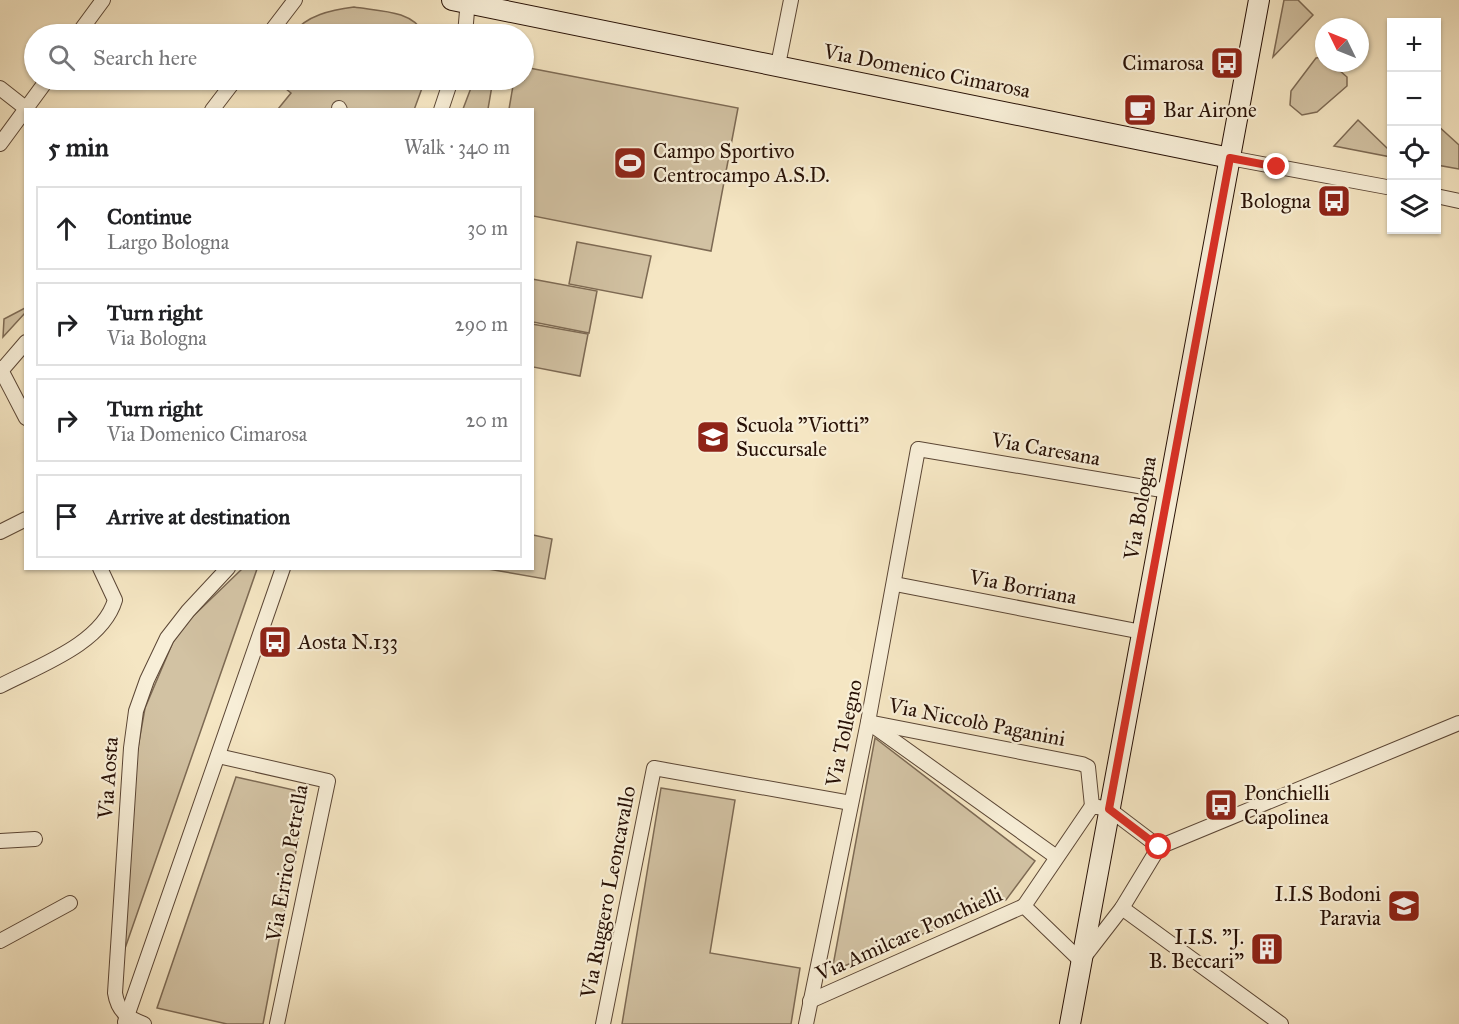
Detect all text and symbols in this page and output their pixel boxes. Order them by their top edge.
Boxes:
north arrow [1315,18,1369,72]
map controls [1387,18,1441,234]
button: + [1387,18,1441,72]
search box [24,24,534,90]
street label: Via Domenico Cimarosa [820,38,1033,104]
icon: search [45,41,78,74]
text: Search here [93,44,197,71]
bus stop icon: Cimarosa [1209,45,1245,81]
place label: Cimarosa [1122,50,1204,76]
button: − [1387,72,1441,126]
cafe icon: Bar Airone [1122,92,1158,128]
place label: Bar Airone [1163,97,1257,123]
button: locate [1387,126,1441,180]
text: 5 min [48,131,109,163]
text: Walk · 340 m [404,135,510,159]
place label: Campo Sportivo Centrocampo A.S.D. [653,138,830,188]
sports icon: Campo Sportivo Centrocampo A.S.D. [612,145,648,181]
route end [1263,153,1289,179]
button: layers [1387,180,1441,234]
bus stop icon: Bologna [1316,183,1352,219]
place label: Bologna [1240,188,1311,214]
text: Continue [107,203,192,230]
icon: ahead [50,212,83,245]
text: 30 m [467,216,508,240]
text: Largo Bologna [107,230,229,254]
text: Turn right [107,299,203,326]
icon: right [50,308,83,341]
text: 290 m [455,312,508,336]
text: Via Bologna [107,326,207,350]
text: Turn right [107,395,203,422]
icon: right [50,404,83,437]
text: 20 m [465,408,508,432]
place label: Scuola "Viotti" Succursale [736,412,869,462]
school or university icon: Scuola "Viotti" Succursale [695,419,731,455]
text: Via Domenico Cimarosa [107,422,307,446]
street label: Via Caresana [989,426,1103,471]
street label: Via Bologna [1118,454,1162,563]
icon: arrive [50,500,83,533]
text: Arrive at destination [107,503,290,530]
street label: Via Borriana [966,564,1079,610]
bus stop icon: Aosta N.133 [257,624,293,660]
place label: Aosta N.133 [297,629,398,655]
street label: Via Tollegno [820,677,868,790]
street label: Via Niccolò Paganini [885,692,1068,752]
street label: Via Aosta [92,736,124,821]
place label: Ponchielli Capolinea [1244,780,1330,830]
street label: Via Errico Petrella [260,782,314,944]
street label: Via Ruggero Leoncavallo [574,783,641,1001]
bus stop icon: Ponchielli Capolinea [1203,787,1239,823]
route start [1145,833,1171,859]
street label: Via Amilcare Ponchielli [811,881,1006,987]
place label: I.I.S Bodoni Paravia [1275,881,1381,931]
school or university icon: I.I.S Bodoni Paravia [1386,888,1422,924]
place label: I.I.S. "J. B. Beccari" [1149,924,1244,974]
building icon: I.I.S. "J. B. Beccari" [1249,931,1285,967]

